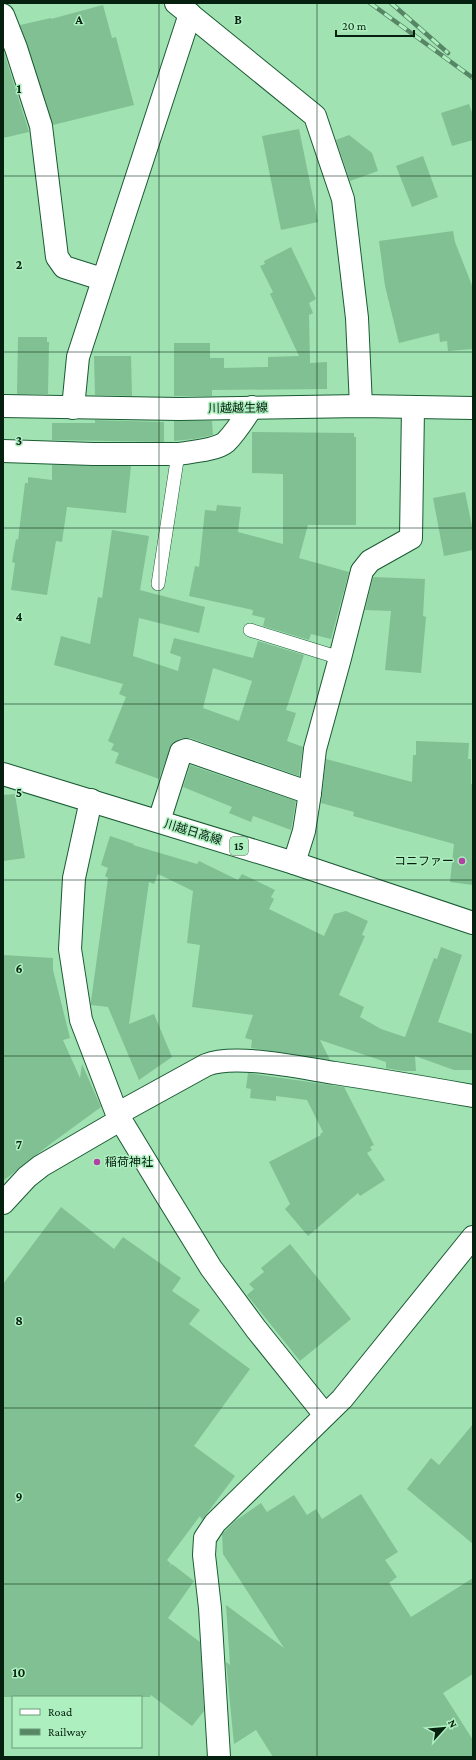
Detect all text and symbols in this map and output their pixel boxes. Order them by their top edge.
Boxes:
text: A [74,12,83,27]
text: B [234,12,242,27]
scale bar [336,12,414,38]
text: 20 m [342,19,367,33]
text: 1 [17,81,22,96]
text: 2 [16,257,23,272]
street label: 川越越生線 [208,400,268,416]
text: 3 [16,433,22,448]
text: 4 [15,609,23,624]
text: 5 [16,785,22,800]
street label: 川越日高線 [162,817,224,847]
road number: 15 [230,837,248,855]
place label: コニファー [394,854,454,868]
marker: コニファー [457,856,467,866]
text: 6 [15,961,23,976]
text: 7 [16,1137,22,1152]
place label: 稲荷神社 [105,1155,153,1169]
marker: 稲荷神社 [92,1157,102,1167]
text: 8 [15,1313,23,1328]
text: 9 [15,1489,23,1504]
text: 10 [13,1665,25,1680]
legend [12,1696,142,1748]
text: Road [48,1705,73,1719]
north arrow [424,1708,464,1748]
text: N [446,1717,460,1730]
text: Railway [48,1725,87,1739]

